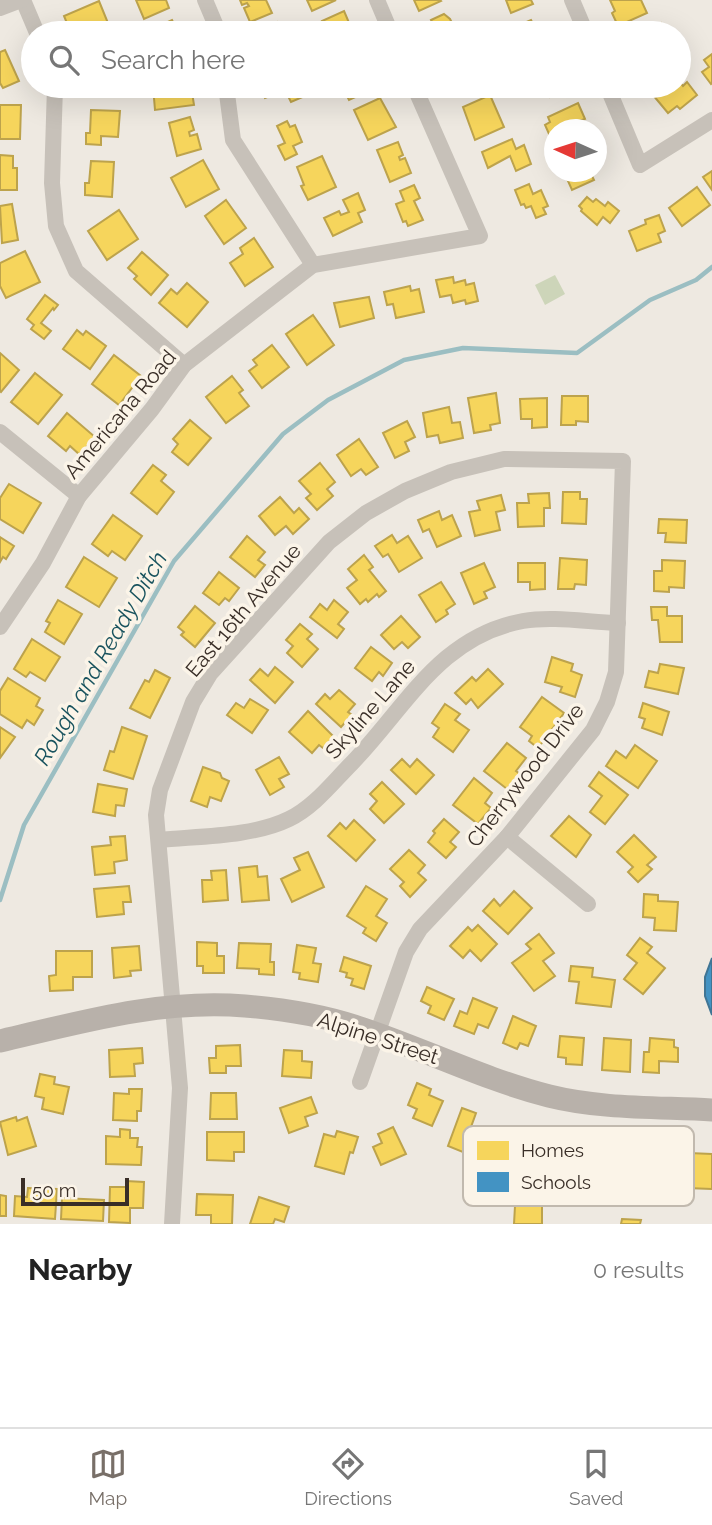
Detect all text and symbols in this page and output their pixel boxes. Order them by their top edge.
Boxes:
search box [21,21,691,98]
icon: search [45,41,83,79]
text: Search here [101,45,245,75]
north arrow [544,119,607,182]
street label: Americana Road [59,345,181,483]
street label: East 16th Avenue [180,538,306,682]
water label: Rough and Ready Ditch [28,546,172,770]
street label: Skyline Lane [320,654,420,764]
street label: Cherrywood Drive [461,698,589,852]
street label: Alpine Street [314,1007,442,1069]
legend [463,1126,694,1206]
text: Homes [521,1139,584,1161]
text: Schools [521,1171,591,1193]
scale bar [21,1175,130,1207]
text: 50 m [32,1179,76,1201]
text: Nearby [28,1252,132,1287]
text: 0 results [593,1256,684,1283]
tab: Map [89,1445,127,1509]
tab: Directions [304,1445,392,1509]
tab: Saved [569,1445,623,1509]

